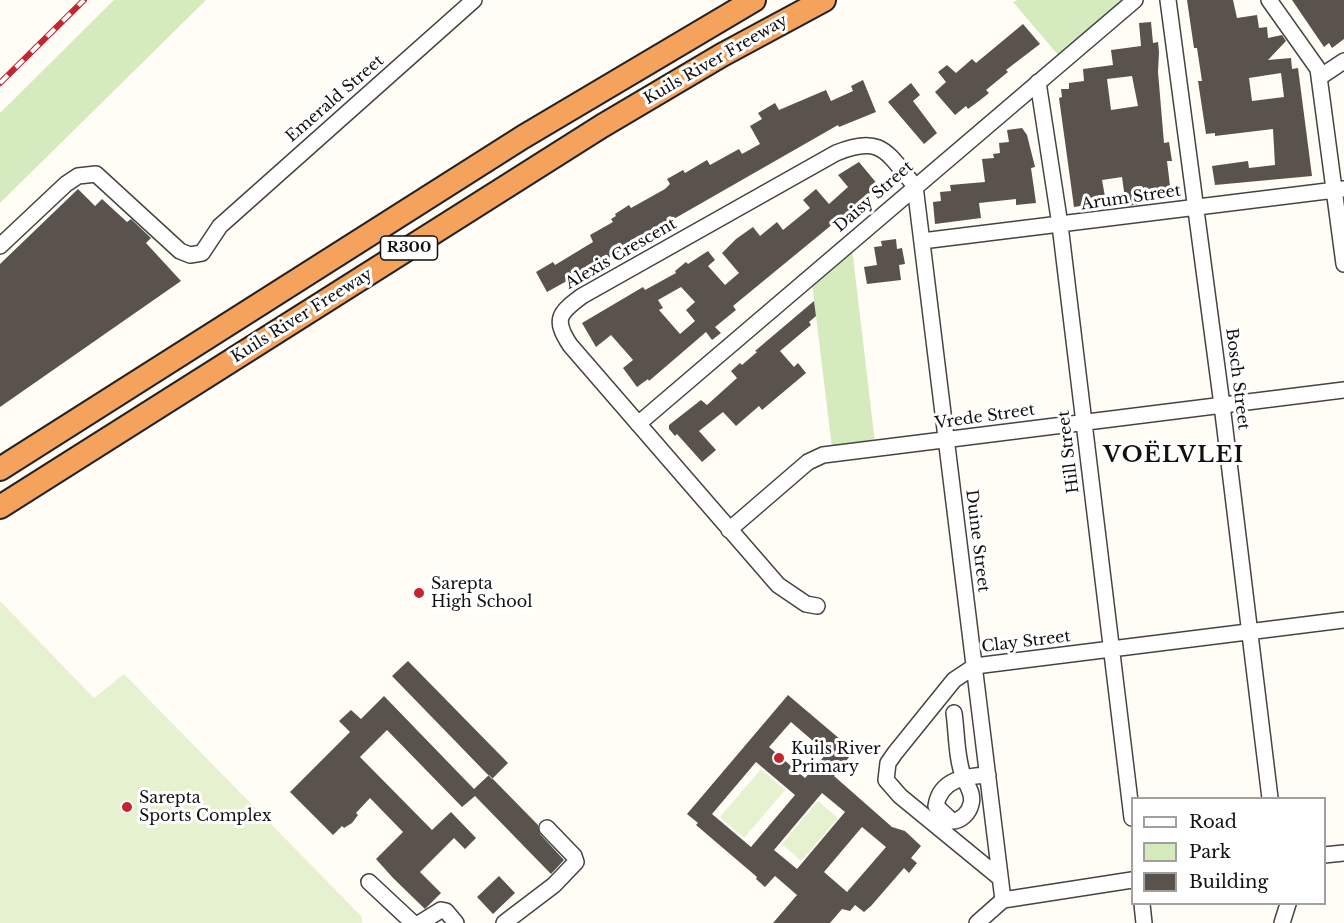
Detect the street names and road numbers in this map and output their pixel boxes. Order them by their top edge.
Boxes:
street label: Kuils River Freeway [641,11,791,109]
street label: Emerald Street [282,51,388,147]
street label: Daisy Street [831,157,917,237]
street label: Arum Street [1080,181,1182,215]
street label: Alexis Crescent [562,214,680,294]
road number: R300 [380,236,438,260]
street label: Kuils River Freeway [228,265,376,367]
street label: Bosch Street [1221,327,1253,431]
street label: Vrede Street [934,400,1036,434]
street label: Hill Street [1054,409,1084,495]
street label: Duine Street [961,489,993,593]
street label: Clay Street [980,627,1072,657]

